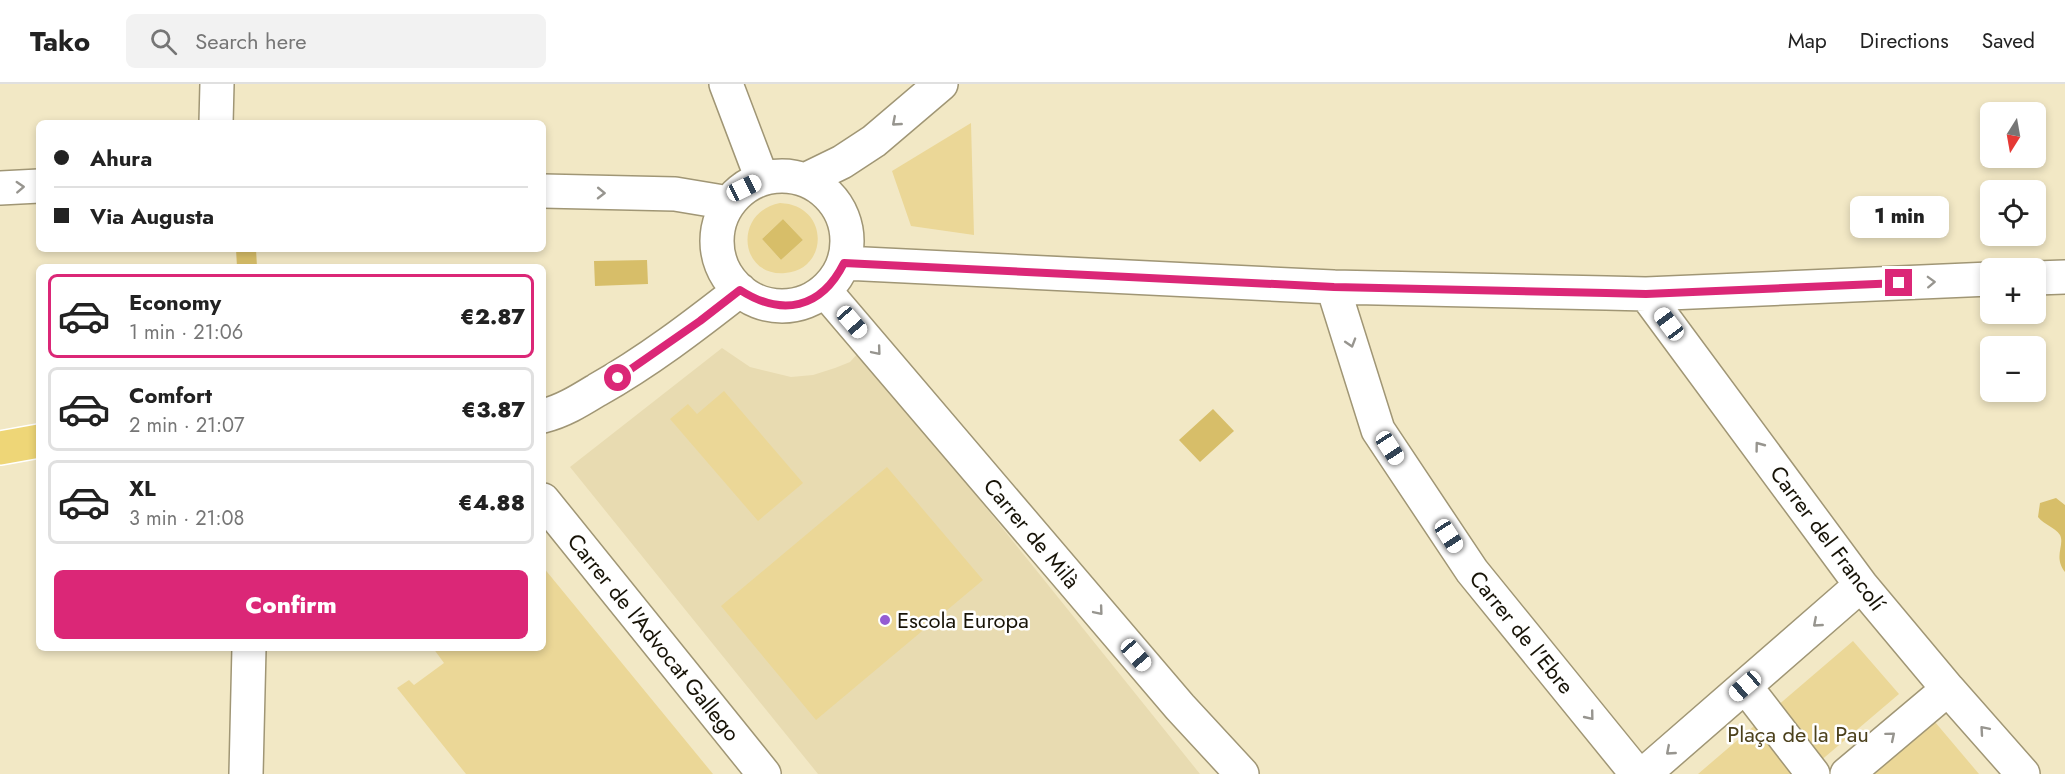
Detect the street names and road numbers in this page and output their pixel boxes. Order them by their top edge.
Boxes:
street label: Carrer del Francolí [1763,459,1894,619]
street label: Carrer de Milà [976,471,1088,595]
street label: Carrer de l'Advocat Gallego [560,526,748,748]
street label: Carrer de l'Ebre [1462,563,1582,701]

